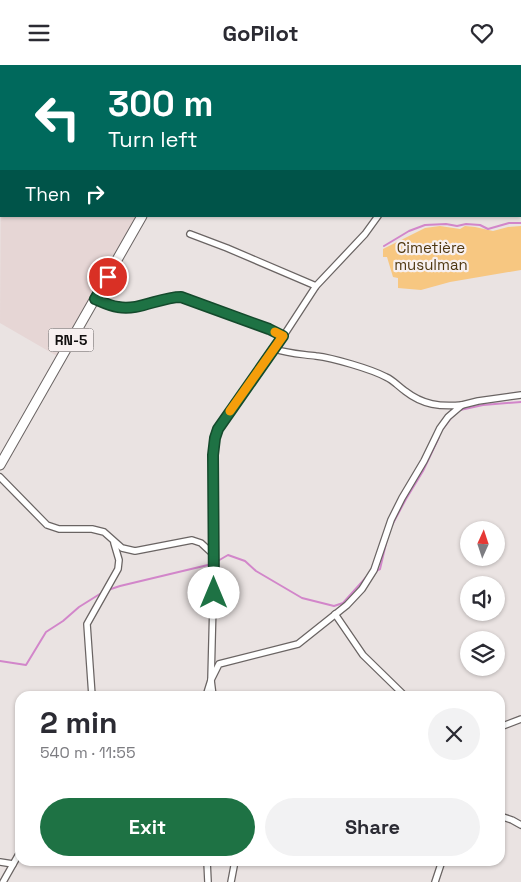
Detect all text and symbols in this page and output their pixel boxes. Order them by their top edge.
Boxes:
icon: menu [25,19,53,47]
text: GoPilot [222,19,299,47]
icon: heart [468,19,496,47]
text: 300 m [108,82,213,126]
icon: left [25,85,90,150]
text: Turn left [108,125,198,153]
icon: right [81,180,109,208]
text: Then [25,182,71,207]
park label: Cimetière musulman [394,238,468,274]
pin [87,256,129,298]
icon: arrive [94,263,122,291]
road number: RN-5 [48,329,94,351]
north arrow [460,521,505,566]
map controls [460,521,505,676]
position arrow [187,566,239,618]
button: sound [460,576,505,621]
button: layers [460,631,505,676]
text: 2 min [40,703,118,742]
button: close [428,708,480,760]
text: 540 m · 11:55 [40,742,136,763]
button: Exit [40,798,255,856]
button: Share [265,798,480,856]

